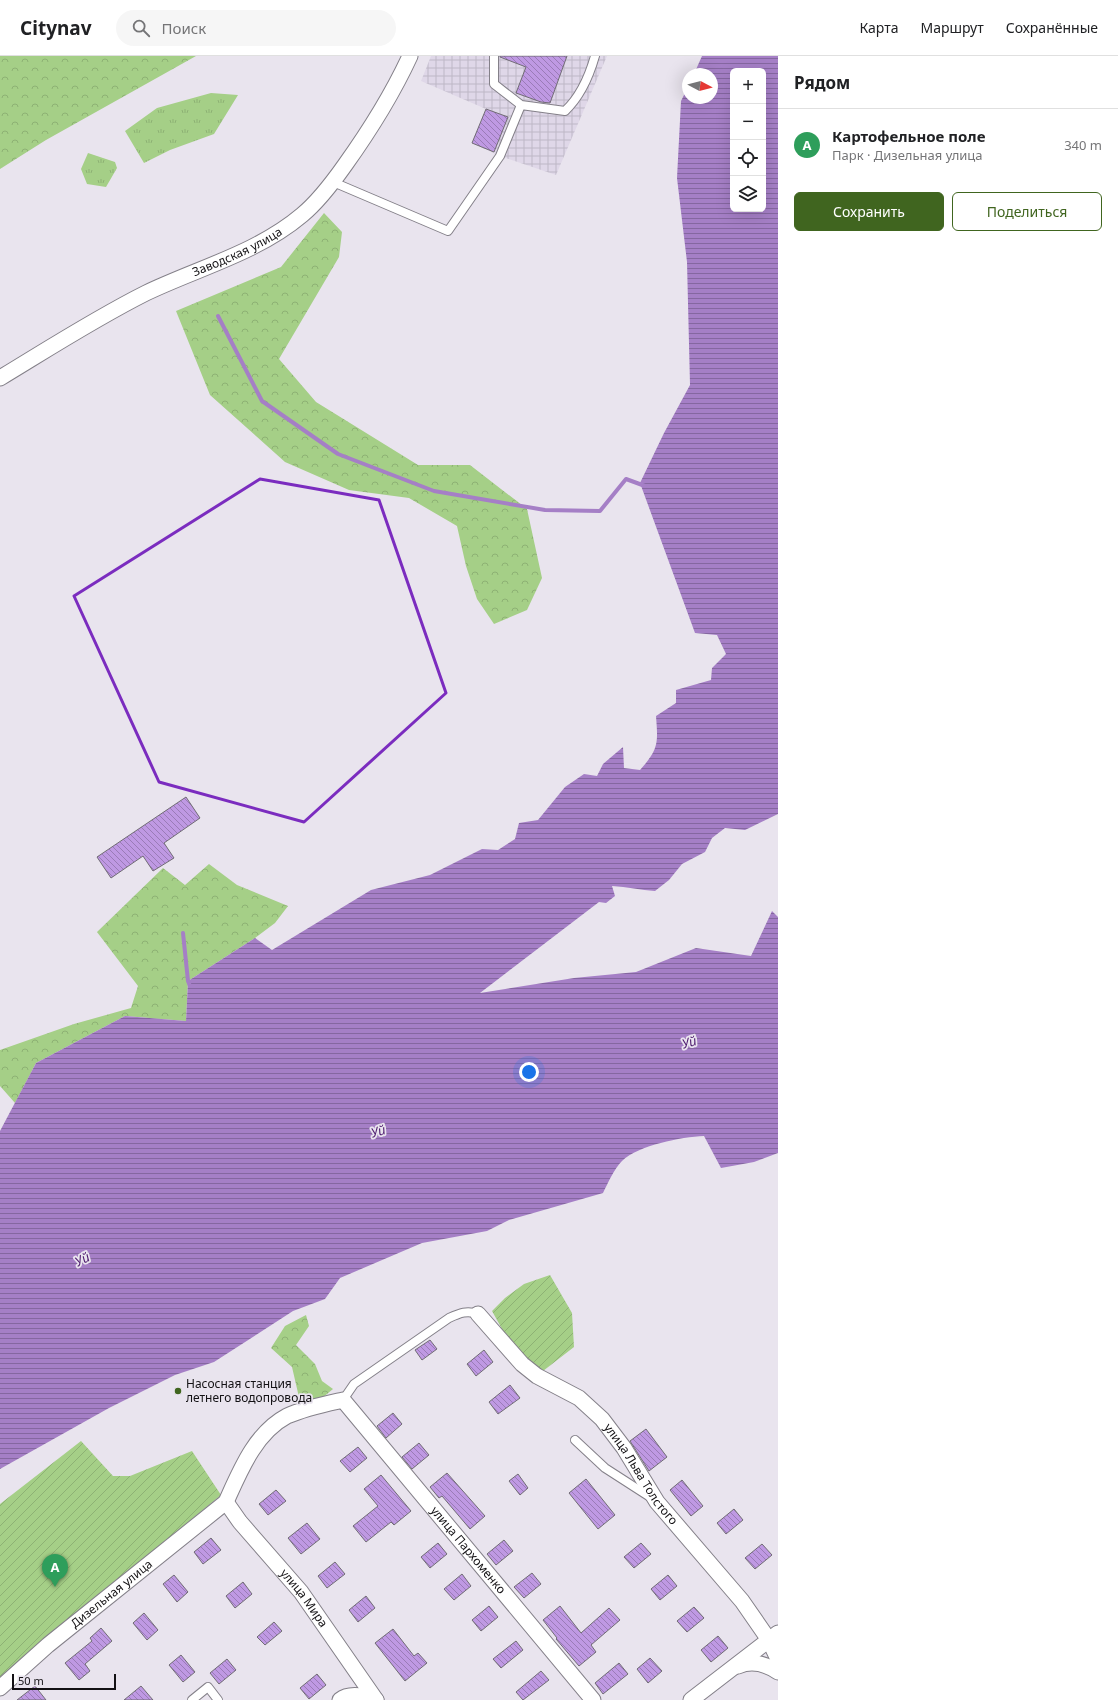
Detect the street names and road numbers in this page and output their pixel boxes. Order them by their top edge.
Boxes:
street label: Заводская улица [190,223,285,280]
street label: улица Льва Толстого [600,1420,682,1528]
street label: улица Пархоменко [427,1502,510,1597]
street label: Дизельная улица [67,1555,156,1632]
street label: улица Мира [277,1565,332,1631]

